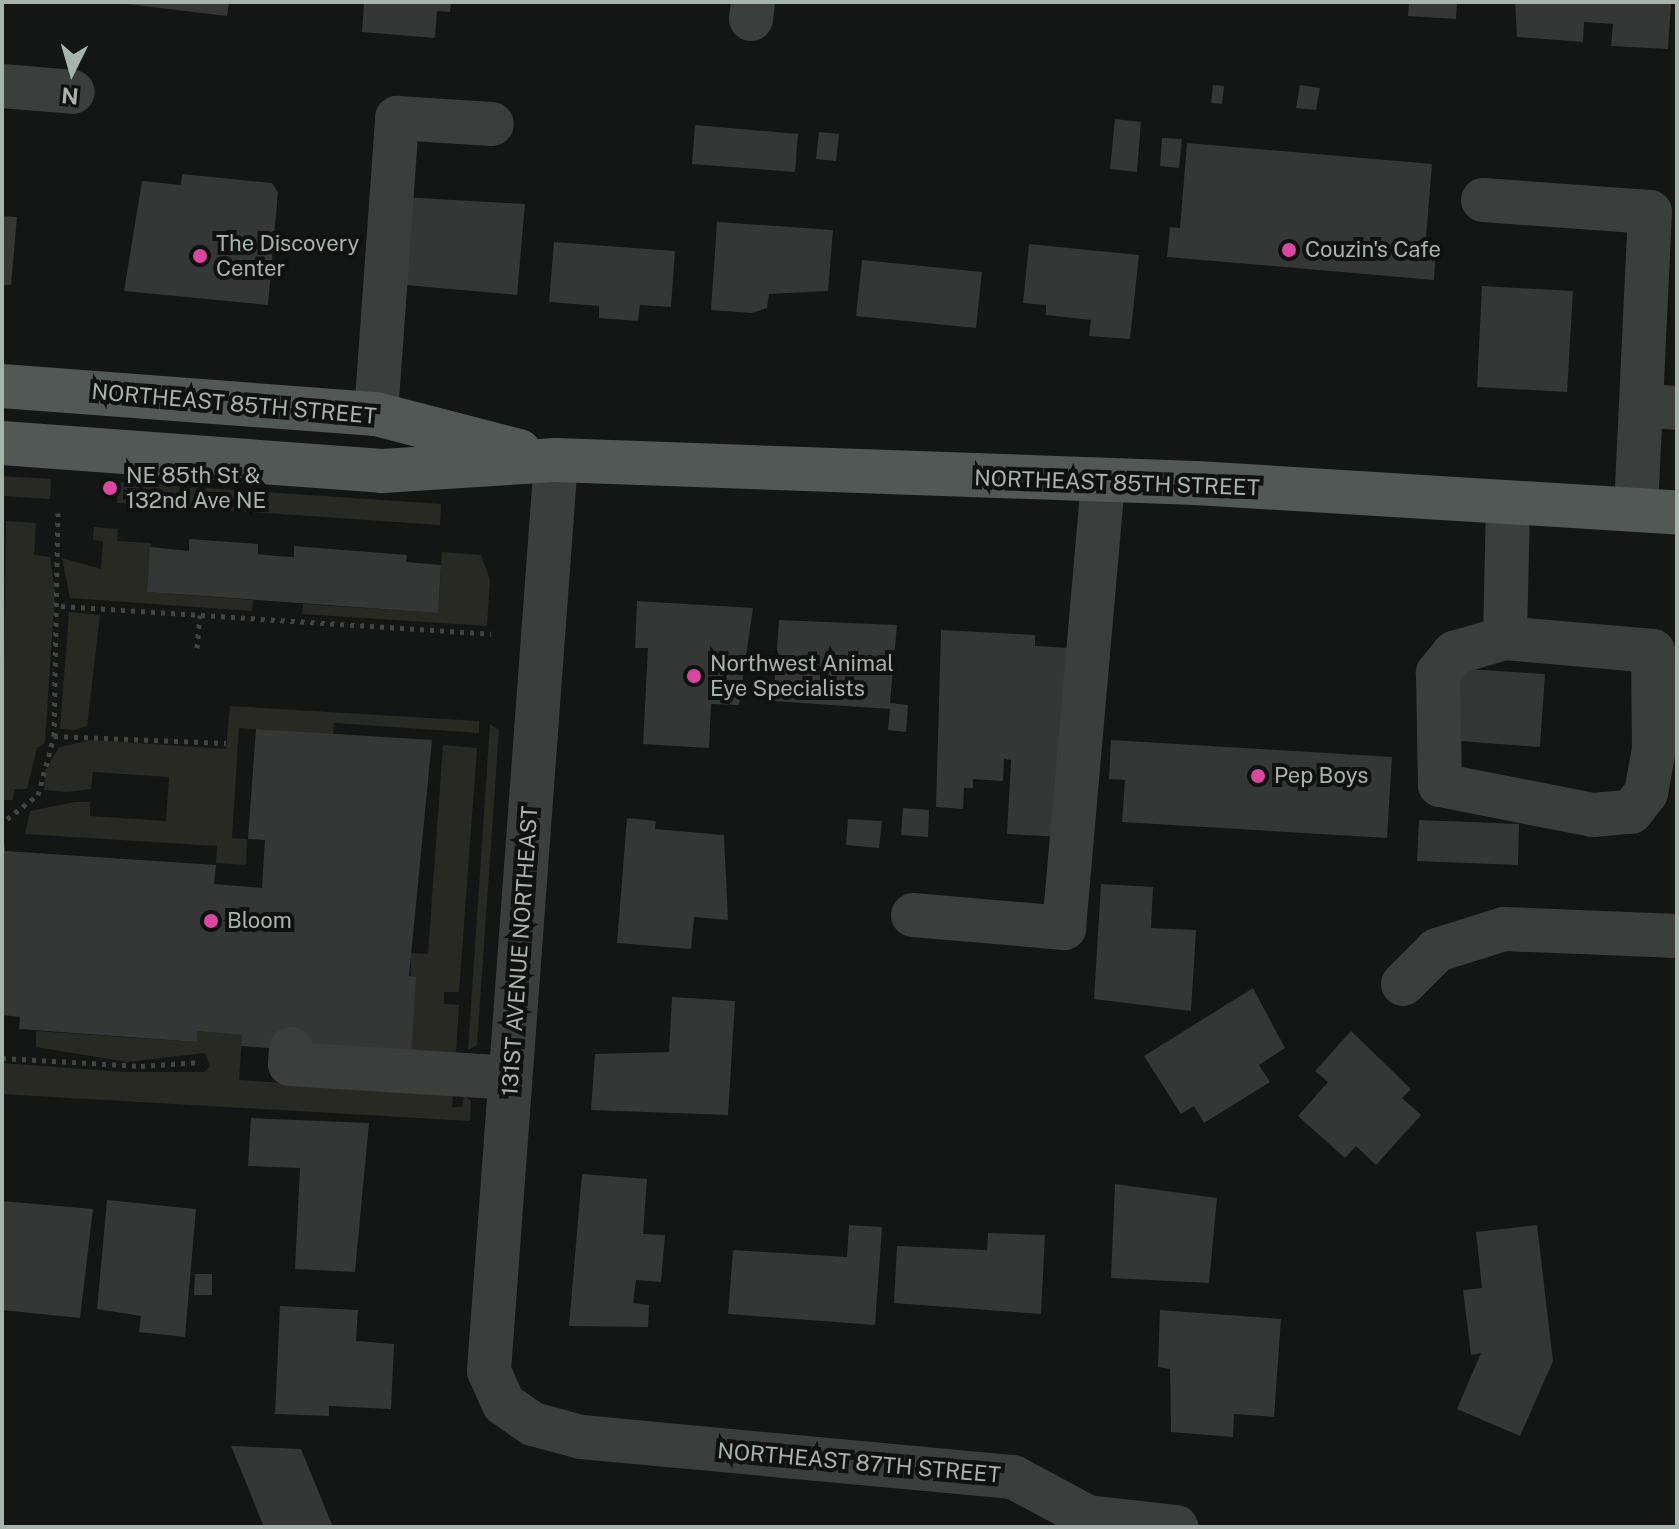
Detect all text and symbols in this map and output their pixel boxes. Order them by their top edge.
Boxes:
north arrow [32,32,112,112]
text: N [60,82,80,110]
place label: The Discovery Center [216,230,359,282]
place label: Couzin's Cafe [1305,237,1441,263]
marker: Couzin's Cafe [1280,241,1298,259]
marker: The Discovery Center [191,247,209,265]
street label: NORTHEAST 85TH STREET [91,378,377,430]
place label: NE 85th St & 132nd Ave NE [126,462,266,514]
street label: NORTHEAST 85TH STREET [974,465,1260,501]
marker: NE 85th St & 132nd Ave NE [101,479,119,497]
place label: Northwest Animal Eye Specialists [710,650,894,702]
marker: Northwest Animal Eye Specialists [685,667,703,685]
place label: Pep Boys [1274,763,1369,789]
marker: Pep Boys [1249,767,1267,785]
street label: 131ST AVENUE NORTHEAST [497,805,543,1097]
place label: Bloom [227,908,292,934]
marker: Bloom [202,912,220,930]
street label: NORTHEAST 87TH STREET [716,1437,1002,1489]

